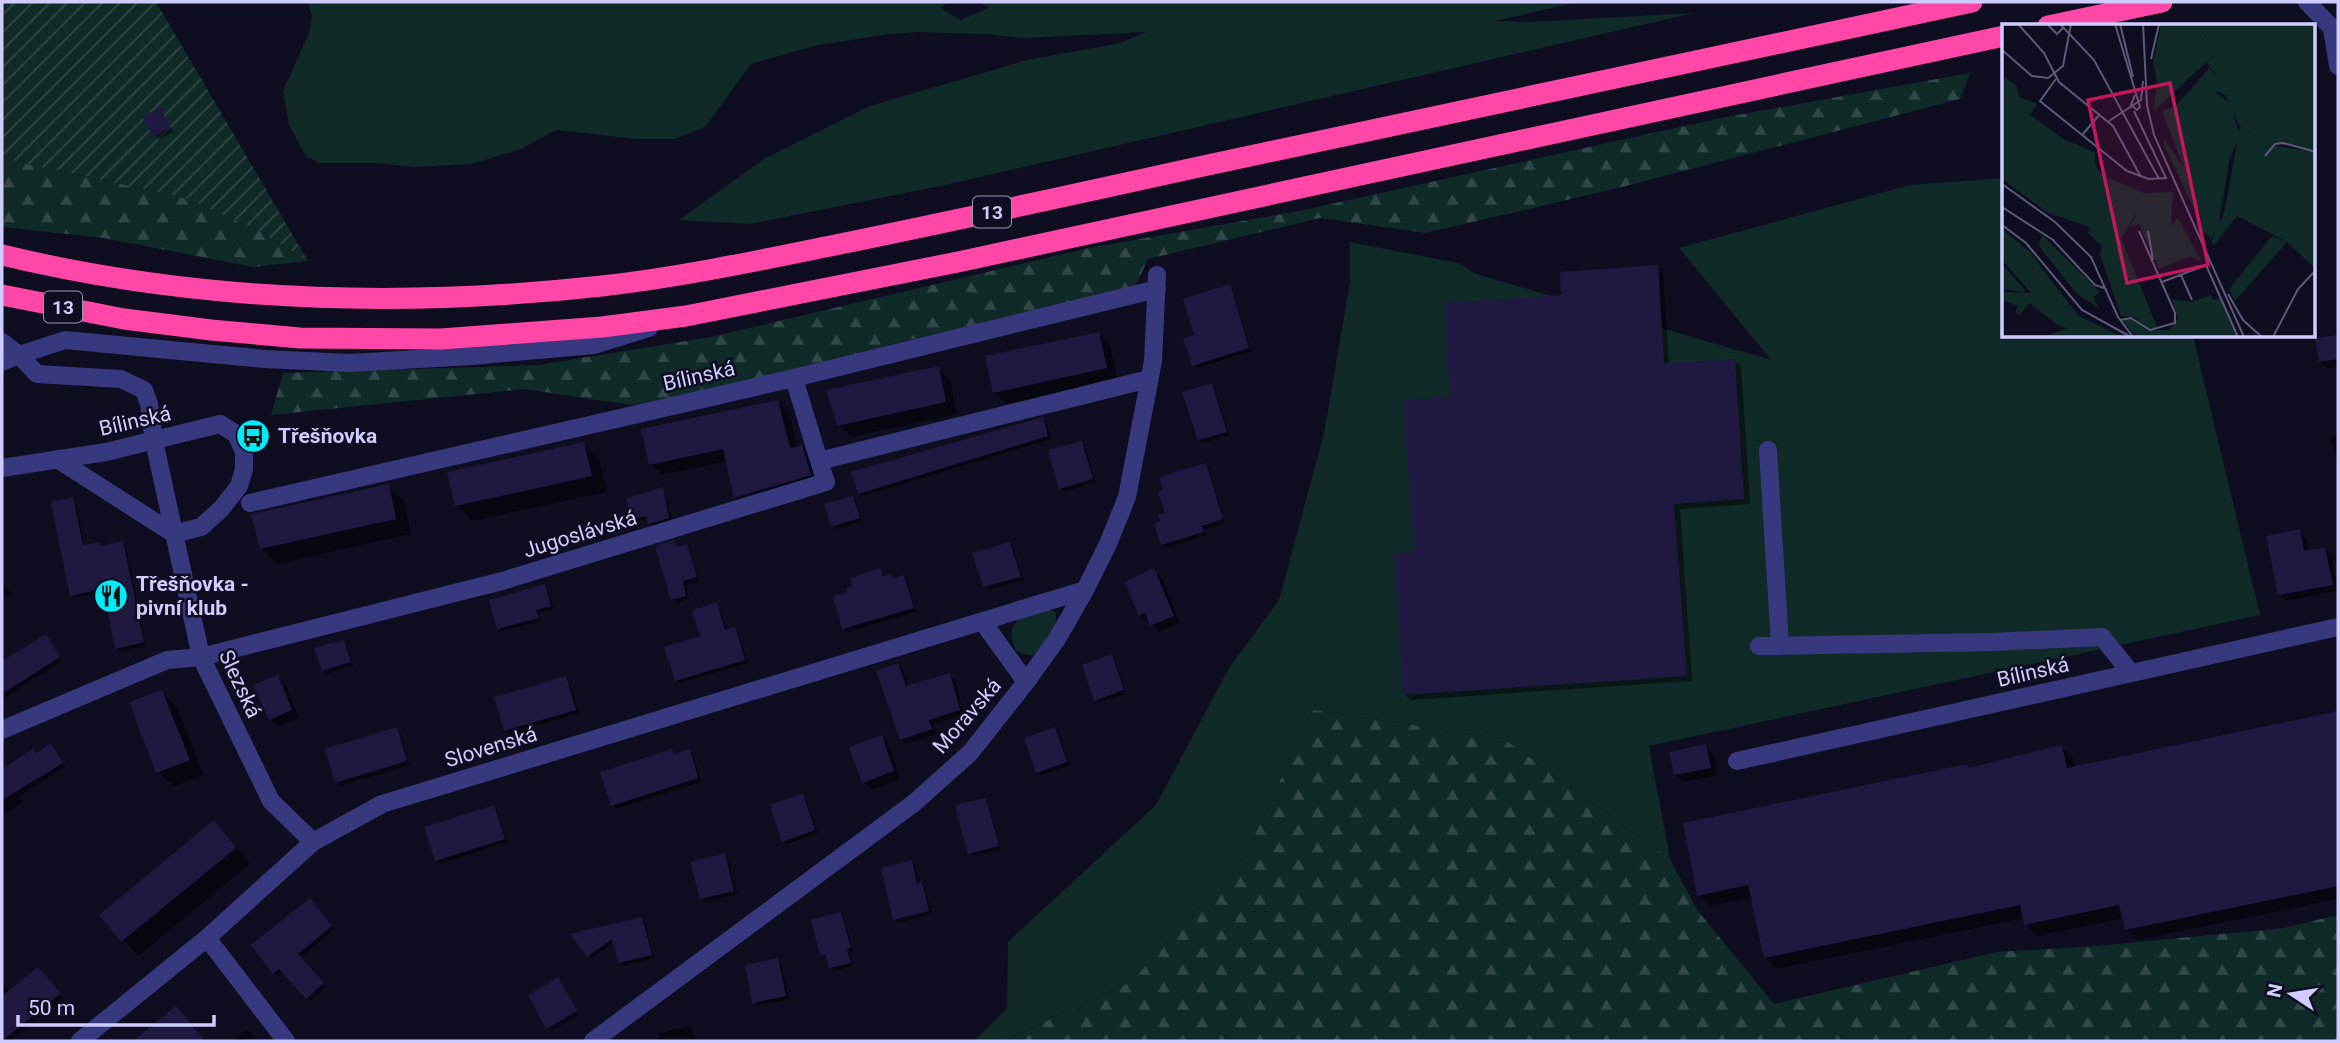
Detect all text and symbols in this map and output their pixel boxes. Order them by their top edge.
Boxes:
inset map [2002,24,2316,338]
road number: 13 [973,196,1011,228]
road number: 13 [44,292,82,322]
street label: Bílinská [661,356,737,396]
street label: Bílinská [97,401,173,441]
bus stop icon: Třešňovka [234,417,272,455]
place label: Třešňovka [278,424,377,448]
street label: Jugoslávská [520,505,640,563]
place label: Třešňovka - pivní klub [136,572,249,620]
restaurant icon: Třešňovka - pivní klub [92,577,130,615]
street label: Slezská [214,646,266,722]
street label: Bílinská [1995,652,2071,692]
street label: Moravská [928,674,1006,758]
street label: Slovenská [442,722,540,772]
north arrow [2256,959,2326,1029]
text: N [2262,982,2288,1000]
scale bar [18,984,214,1028]
text: 50 m [28,996,75,1020]

